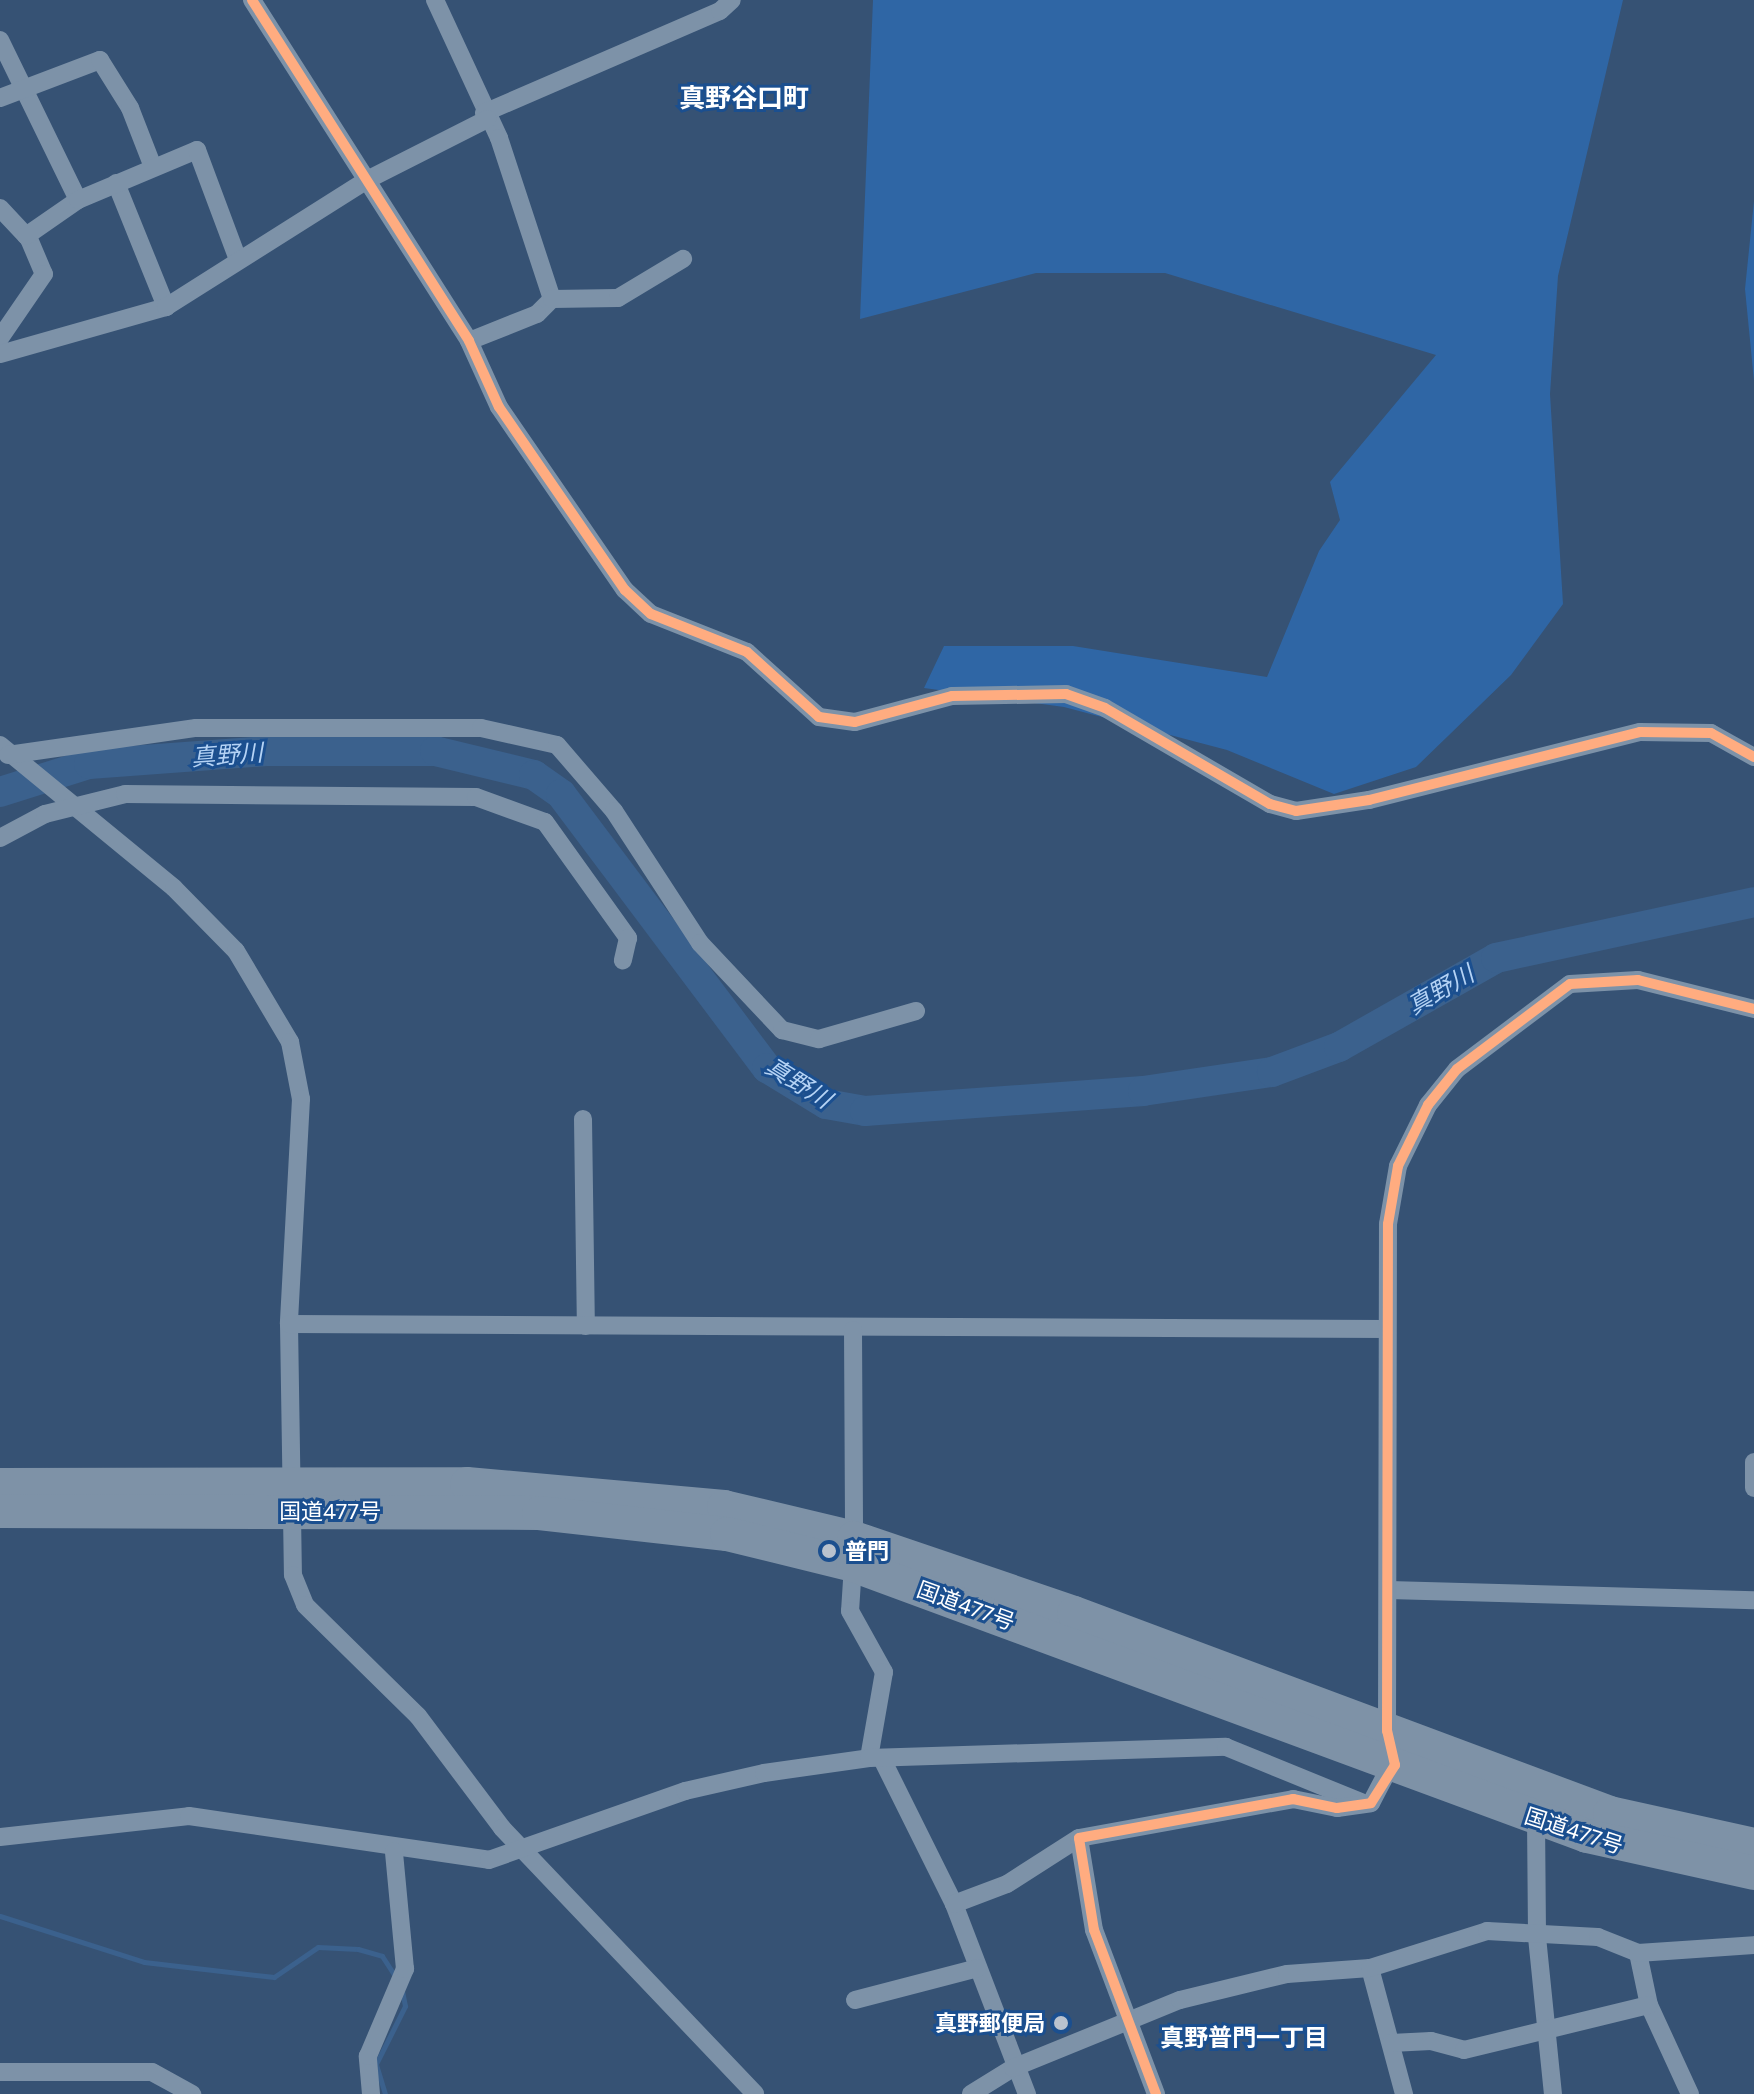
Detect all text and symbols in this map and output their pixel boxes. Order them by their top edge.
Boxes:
district label: 真野谷口町 [679,81,809,113]
water label: 真野川 [190,737,264,771]
water label: 真野川 [1402,959,1478,1019]
water label: 真野川 [761,1051,837,1113]
street label: 国道477号 [279,1498,381,1524]
place label: 普門 [845,1538,889,1564]
marker: 普門 [820,1542,838,1560]
street label: 国道477号 [914,1575,1018,1635]
street label: 国道477号 [1521,1802,1627,1858]
place label: 真野郵便局 [935,2010,1045,2036]
marker: 真野郵便局 [1052,2014,1070,2032]
district label: 真野普門一丁目 [1160,2023,1328,2051]

